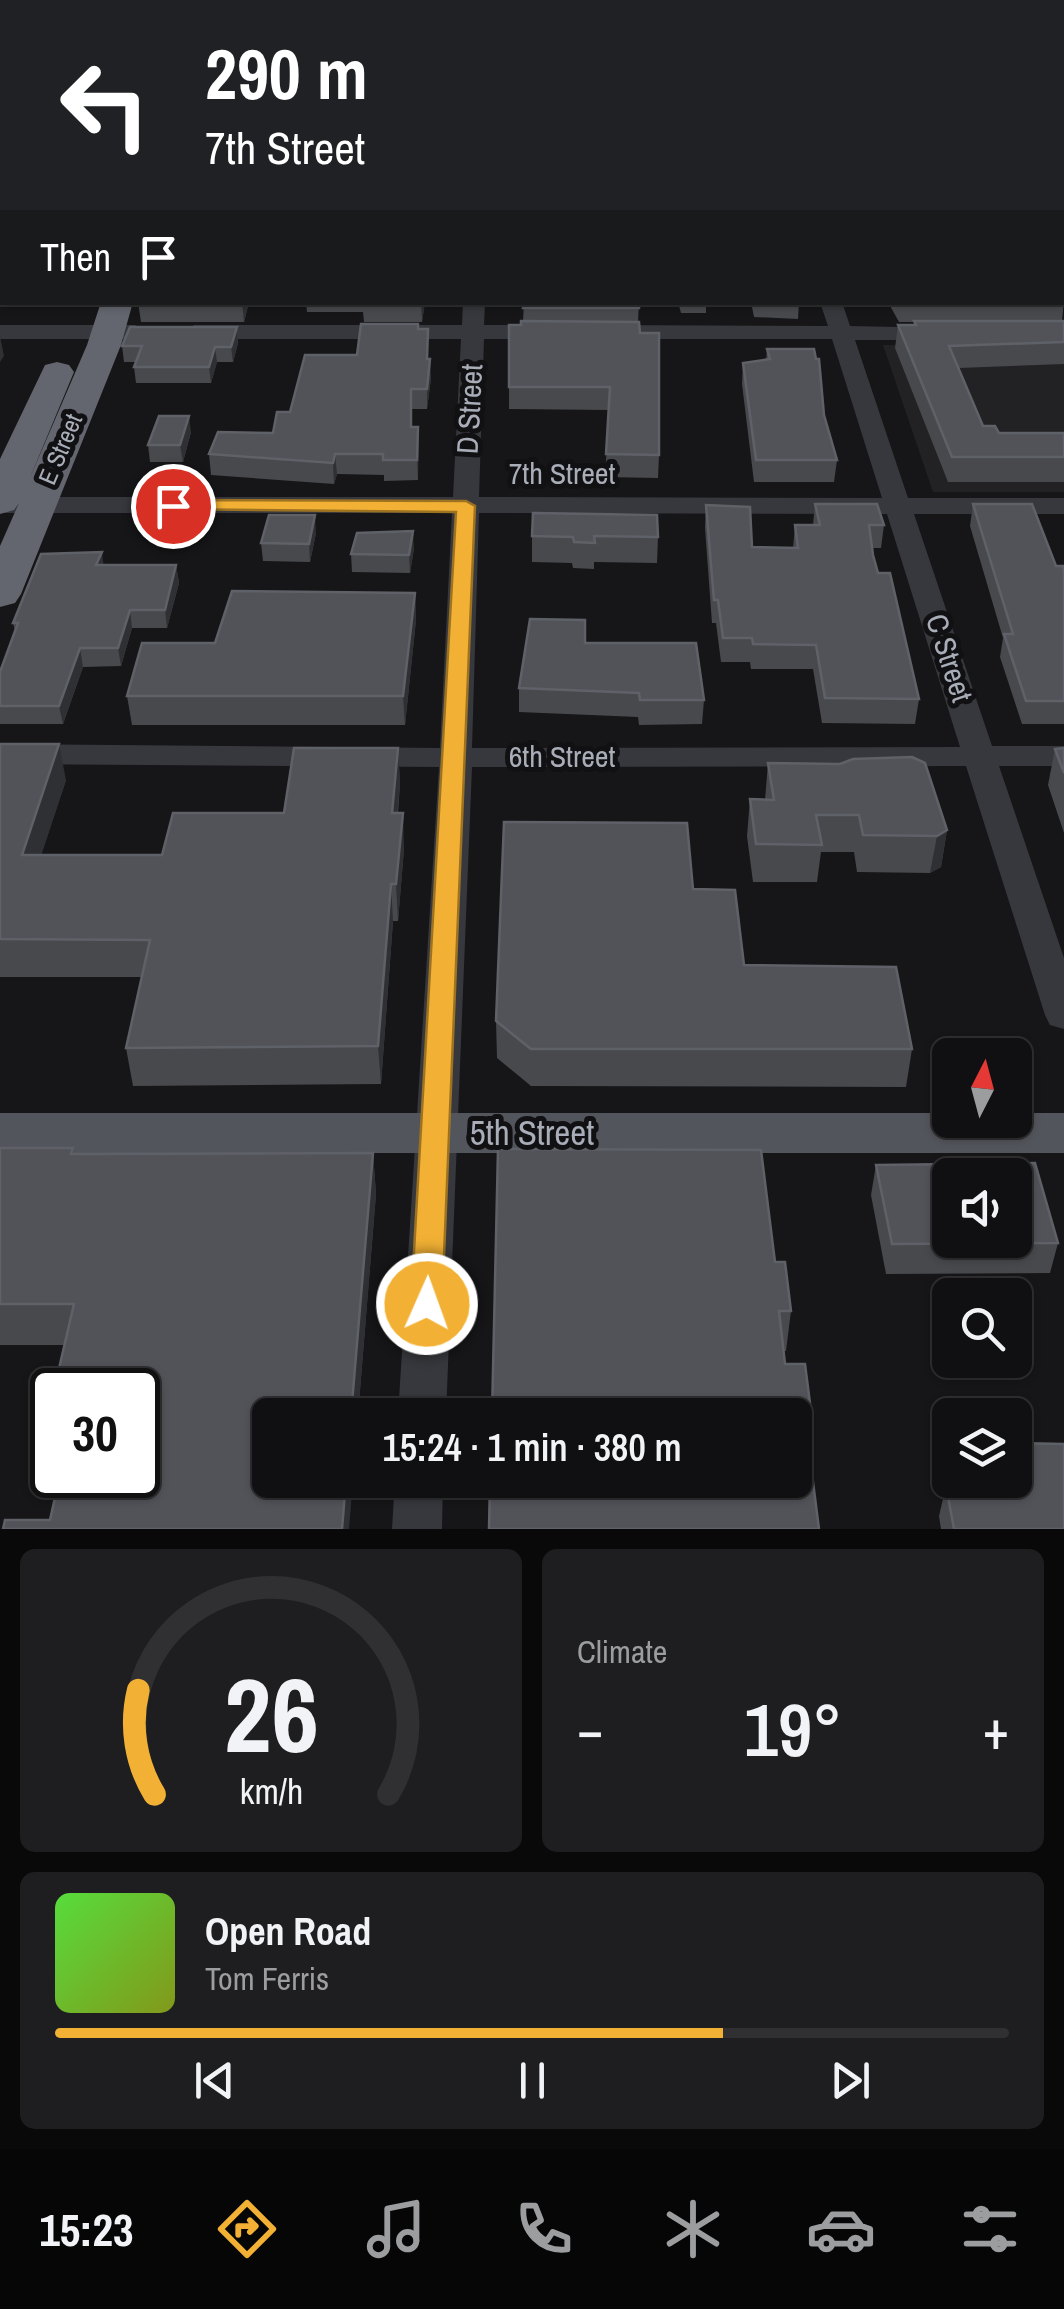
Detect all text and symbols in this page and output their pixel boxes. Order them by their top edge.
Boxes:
text: 290 m [205,27,368,121]
icon: left [40,40,170,170]
text: 7th Street [205,117,365,178]
icon: arrive [131,230,186,285]
text: Then [40,232,111,283]
street label: D Street [447,363,491,455]
street label: E Street [30,408,90,490]
street label: 7th Street [509,453,615,493]
pin [131,464,216,549]
icon: arrive [146,479,201,534]
street label: C Street [917,609,983,707]
street label: 6th Street [509,736,615,776]
north arrow [932,1038,1032,1138]
map controls [932,1038,1032,1498]
street label: 5th Street [470,1109,594,1156]
button: sound [932,1158,1032,1258]
position arrow [375,1252,479,1356]
button: search [932,1278,1032,1378]
speed limit sign: 30 [30,1368,160,1498]
button: layers [932,1398,1032,1498]
text: 15:24 · 1 min · 380 m [382,1422,682,1473]
text: Climate [577,1630,667,1673]
text: 26 [224,1644,318,1784]
text: 19° [744,1678,842,1779]
text: − [577,1692,603,1766]
text: + [983,1692,1009,1766]
text: km/h [239,1767,303,1815]
text: Open Road [205,1906,371,1957]
text: Tom Ferris [205,1957,329,2000]
icon: previous [187,2053,242,2108]
icon: pause [505,2053,560,2108]
icon: next [823,2053,878,2108]
icon: directions [212,2194,282,2264]
icon: music [361,2194,431,2264]
icon: phone [509,2194,579,2264]
icon: climate [658,2194,728,2264]
icon: car [806,2194,876,2264]
icon: filters [955,2194,1025,2264]
text: 15:23 [39,2199,134,2260]

